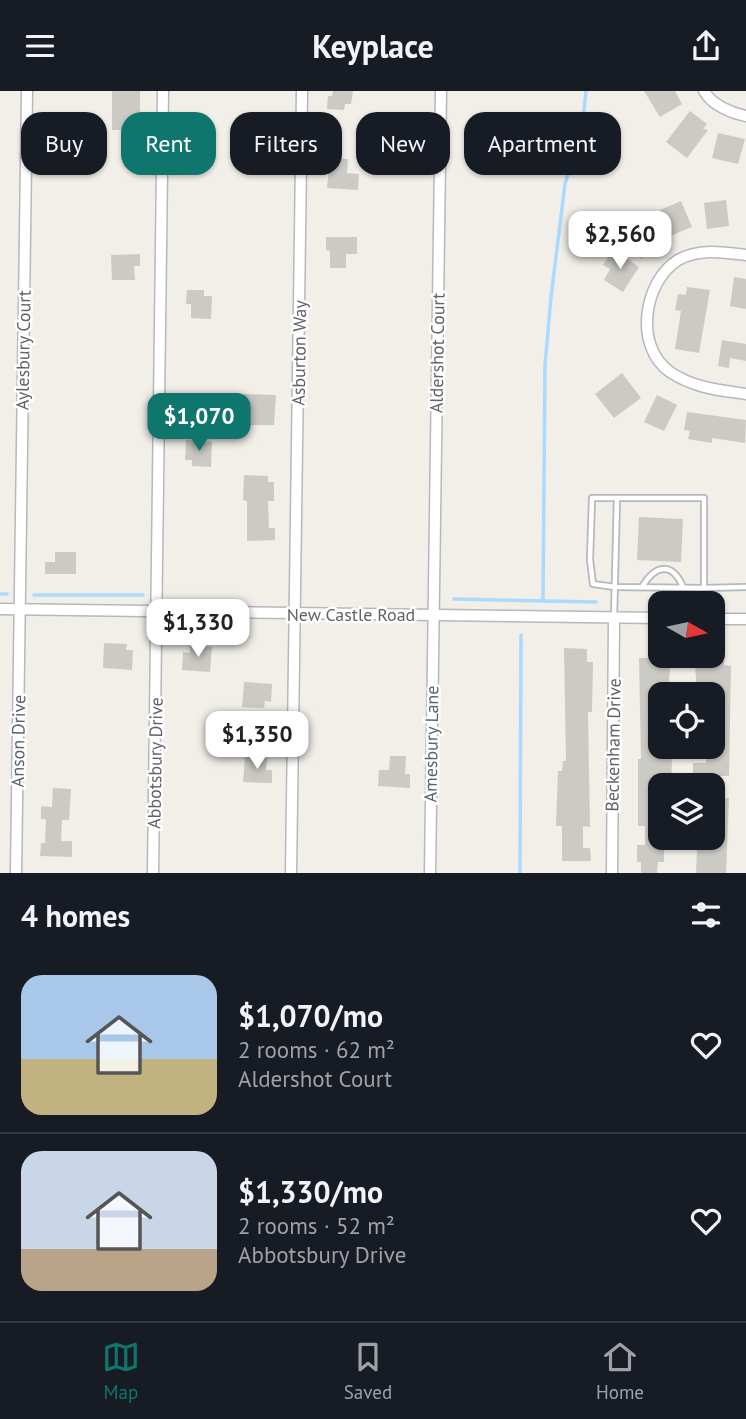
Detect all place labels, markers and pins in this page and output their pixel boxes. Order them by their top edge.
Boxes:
pin: $2,560 [563,211,677,271]
pin: $1,070 [142,393,256,453]
pin: $1,330 [141,599,255,659]
pin: $1,350 [200,711,314,771]

